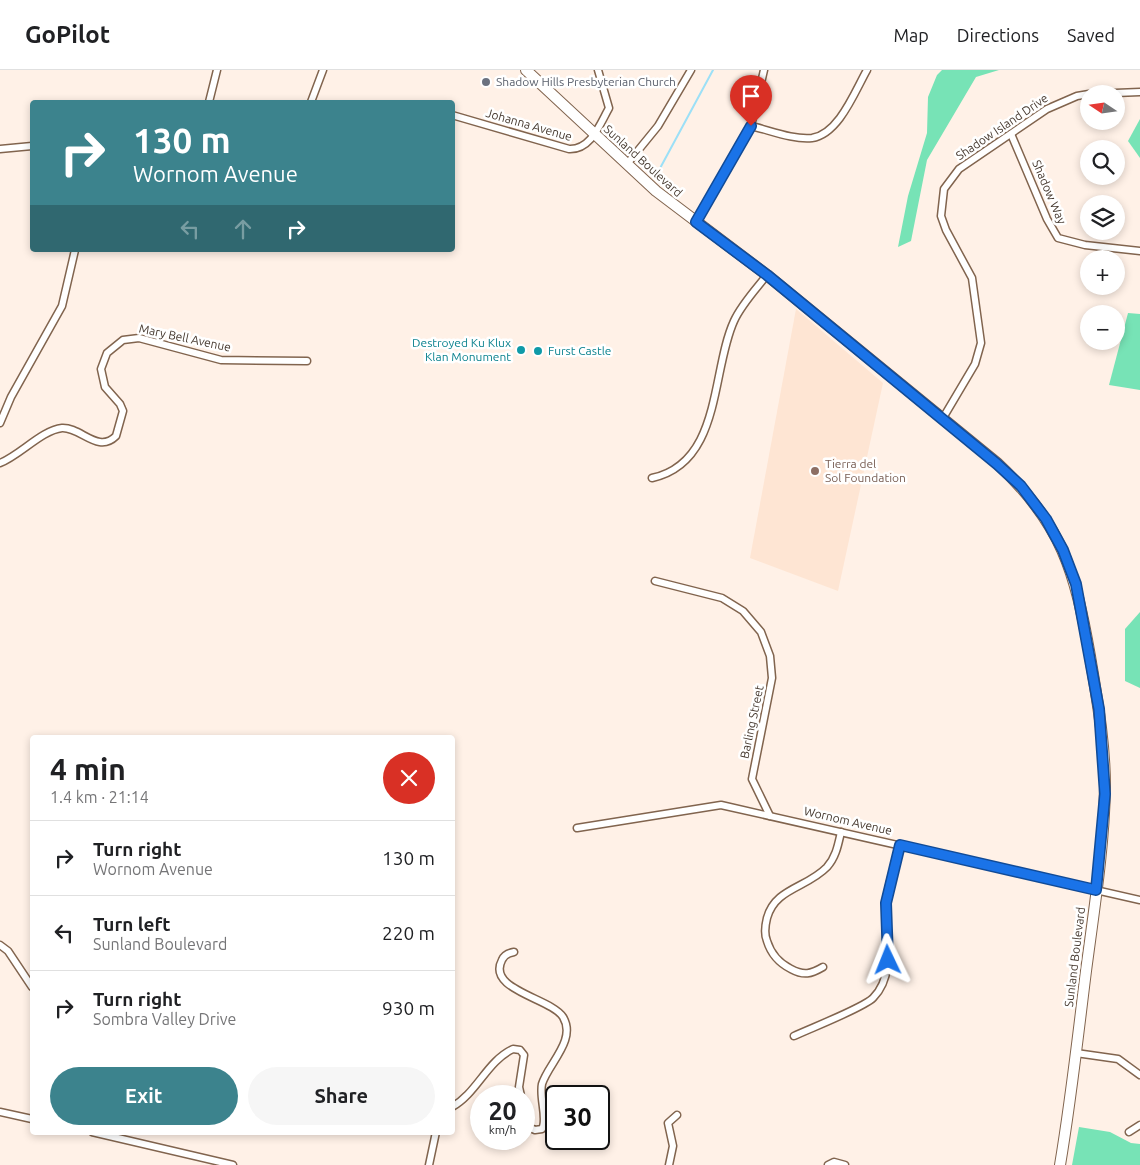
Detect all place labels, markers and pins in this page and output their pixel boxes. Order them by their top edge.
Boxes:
place label: Shadow Hills Presbyterian Church [496,75,676,88]
pin [730,75,772,126]
marker: Shadow Hills Presbyterian Church [480,76,492,88]
place label: Destroyed Ku Klux Klan Monument [412,336,511,363]
marker: Destroyed Ku Klux Klan Monument [515,344,527,356]
place label: Furst Castle [548,344,611,357]
marker: Furst Castle [532,345,544,357]
place label: Tierra del Sol Foundation [825,457,906,484]
marker: Tierra del Sol Foundation [809,465,821,477]

